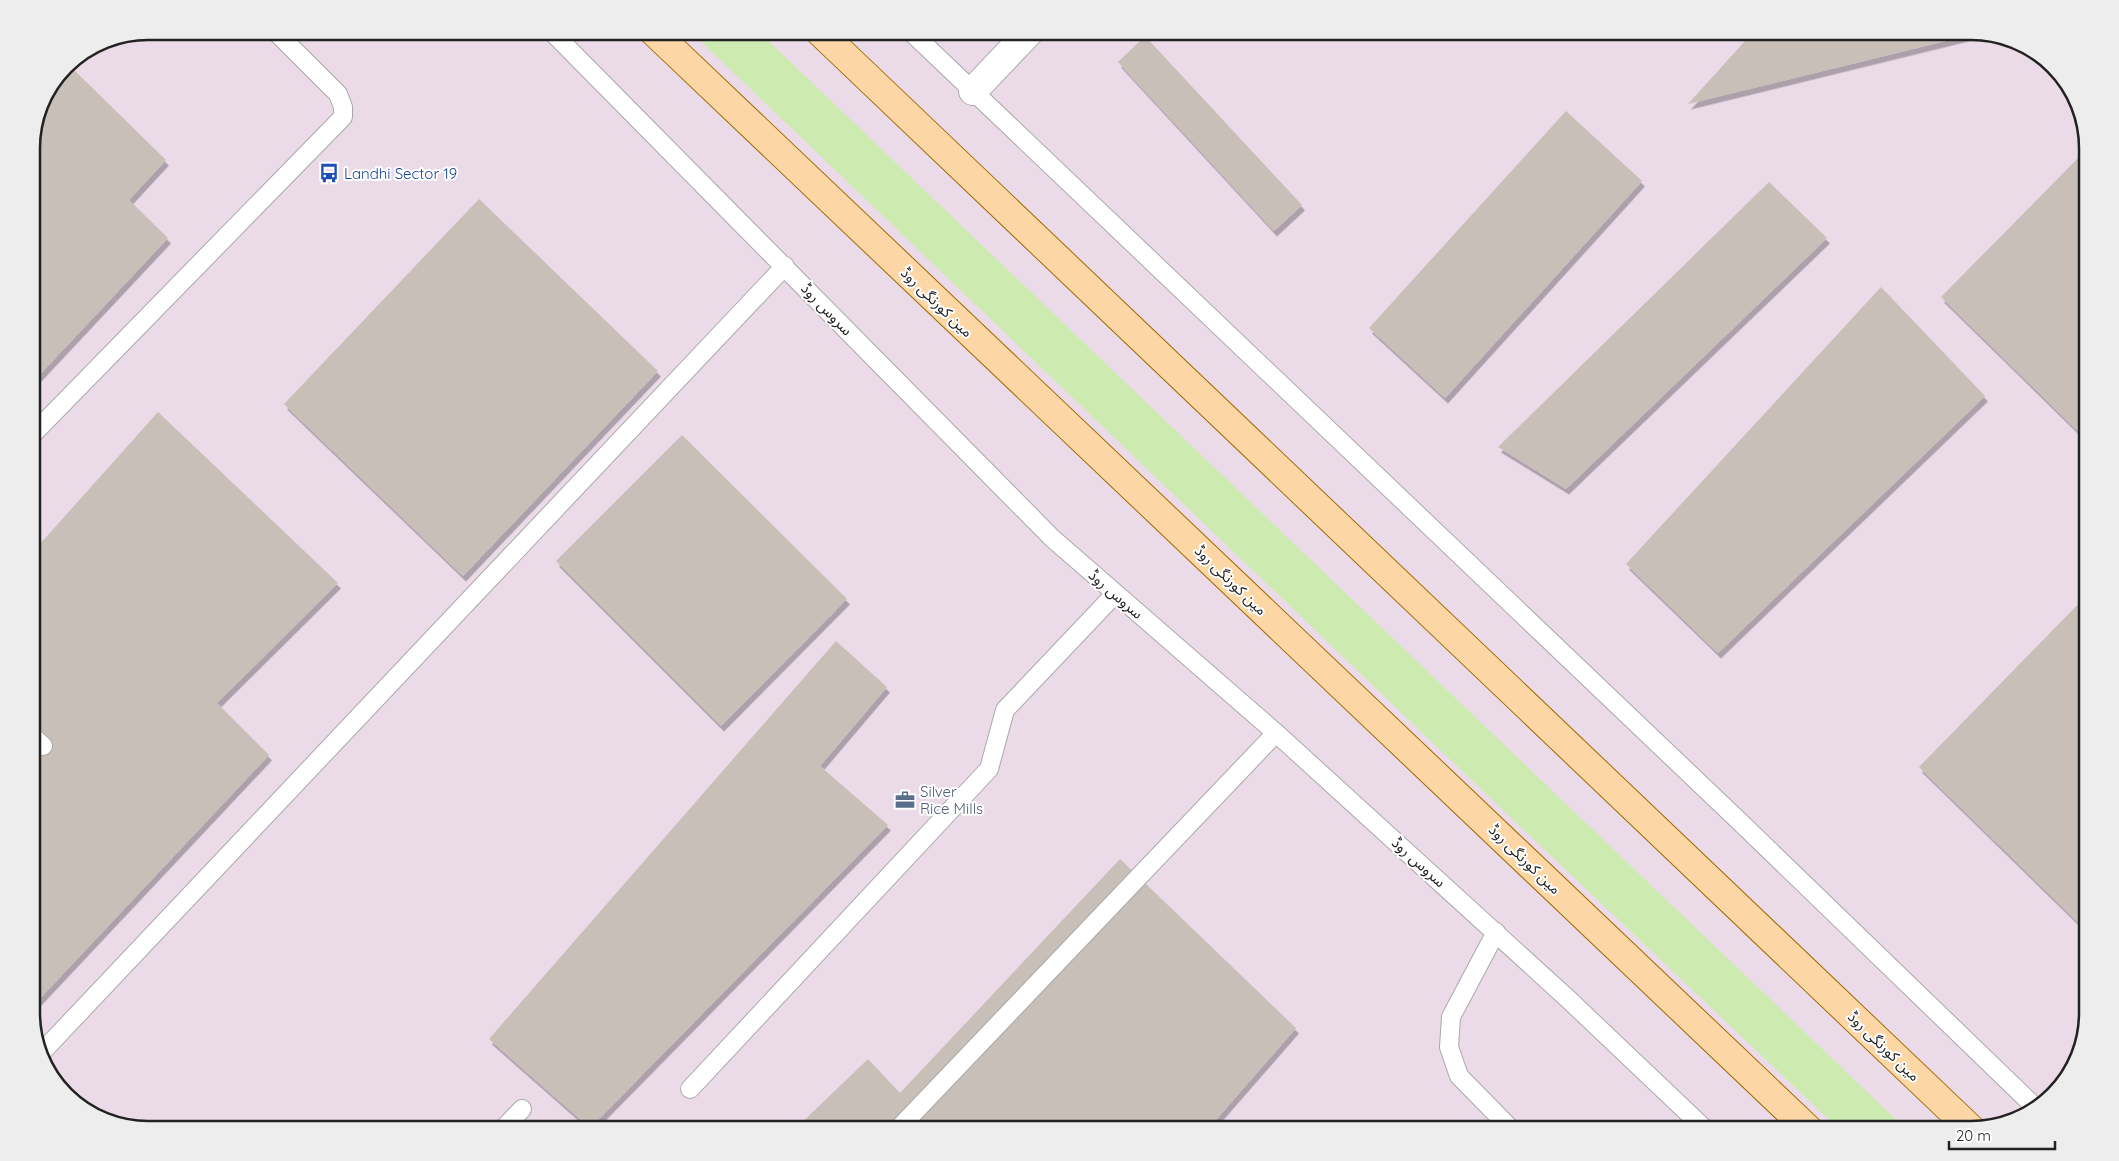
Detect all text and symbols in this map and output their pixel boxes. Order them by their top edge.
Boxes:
bus stop icon: Landhi Sector 19 [318,162,340,184]
place label: Landhi Sector 19 [344,164,457,183]
street label: مین کورنگی روڈ [897,263,977,341]
street label: سروس روڈ [797,279,857,340]
street label: مین کورنگی روڈ [1191,541,1271,619]
street label: سروس روڈ [1085,565,1147,623]
place label: Silver Rice Mills [920,782,983,818]
office icon: Silver Rice Mills [894,789,916,811]
street label: مین کورنگی روڈ [1485,820,1565,898]
street label: سروس روڈ [1388,833,1450,891]
street label: مین کورنگی روڈ [1844,1007,1924,1085]
scale bar [1949,1118,2055,1150]
text: 20 m [1956,1126,1991,1145]

